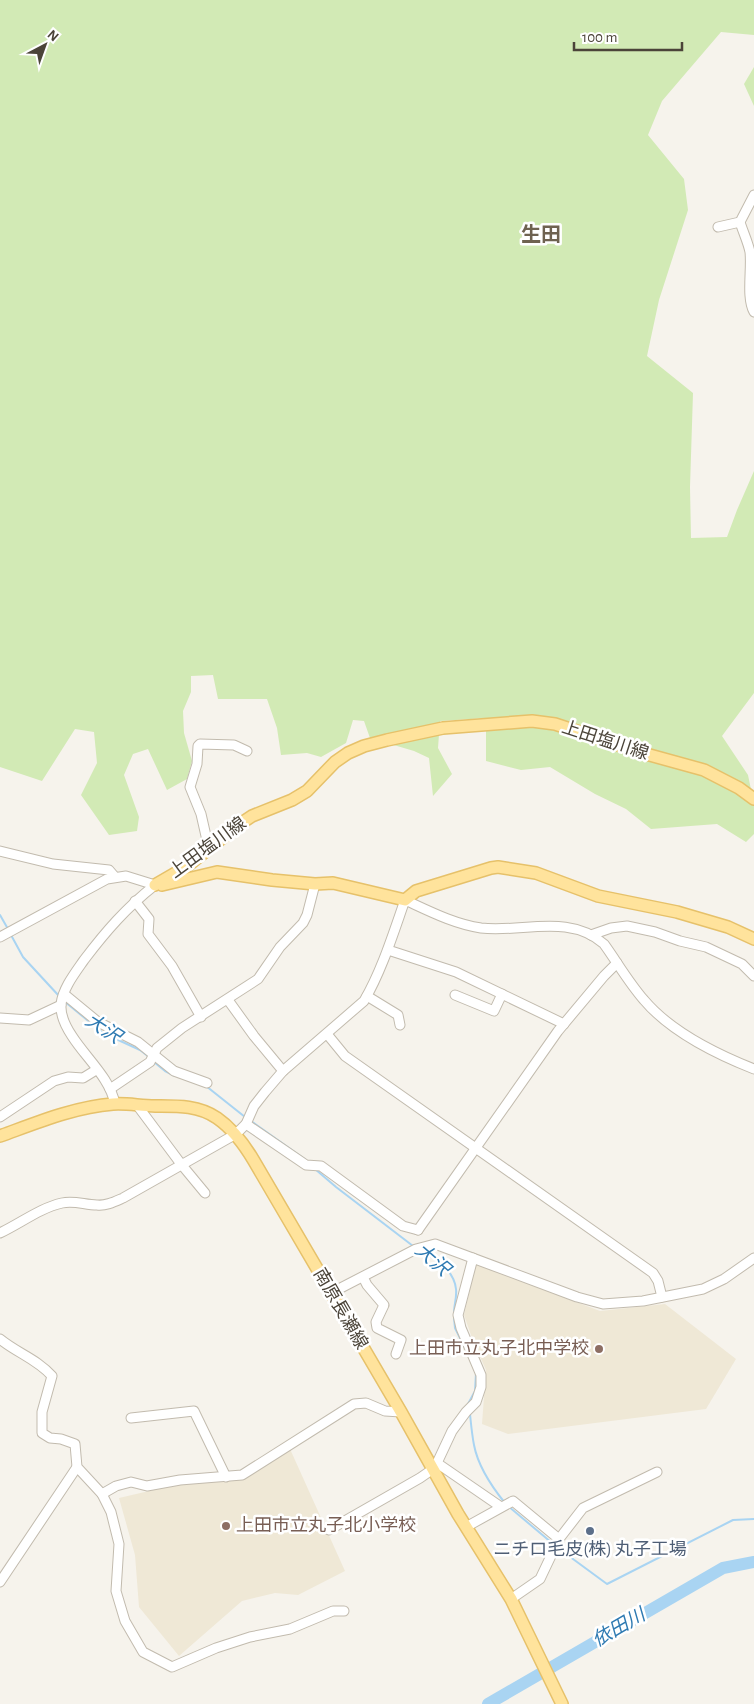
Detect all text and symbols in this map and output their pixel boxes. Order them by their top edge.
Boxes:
north arrow [20,20,70,70]
scale bar [574,20,682,52]
text: N [45,27,61,44]
text: 100 m [582,30,617,45]
district label: 生田 [521,224,561,245]
street label: 上田塩川線 [559,717,651,763]
street label: 上田塩川線 [165,813,250,882]
water label: 大沢 [82,1010,127,1049]
water label: 大沢 [411,1240,455,1282]
street label: 南原長瀬線 [310,1265,372,1352]
place label: 上田市立丸子北中学校 [409,1338,589,1358]
marker: 上田市立丸子北中学校 [593,1343,605,1355]
place label: 上田市立丸子北小学校 [236,1515,416,1535]
marker: 上田市立丸子北小学校 [220,1520,232,1532]
marker: ニチロ毛皮(株) 丸子工場 [584,1525,596,1537]
place label: ニチロ毛皮(株) 丸子工場 [493,1539,687,1559]
water label: 依田川 [589,1604,650,1650]

